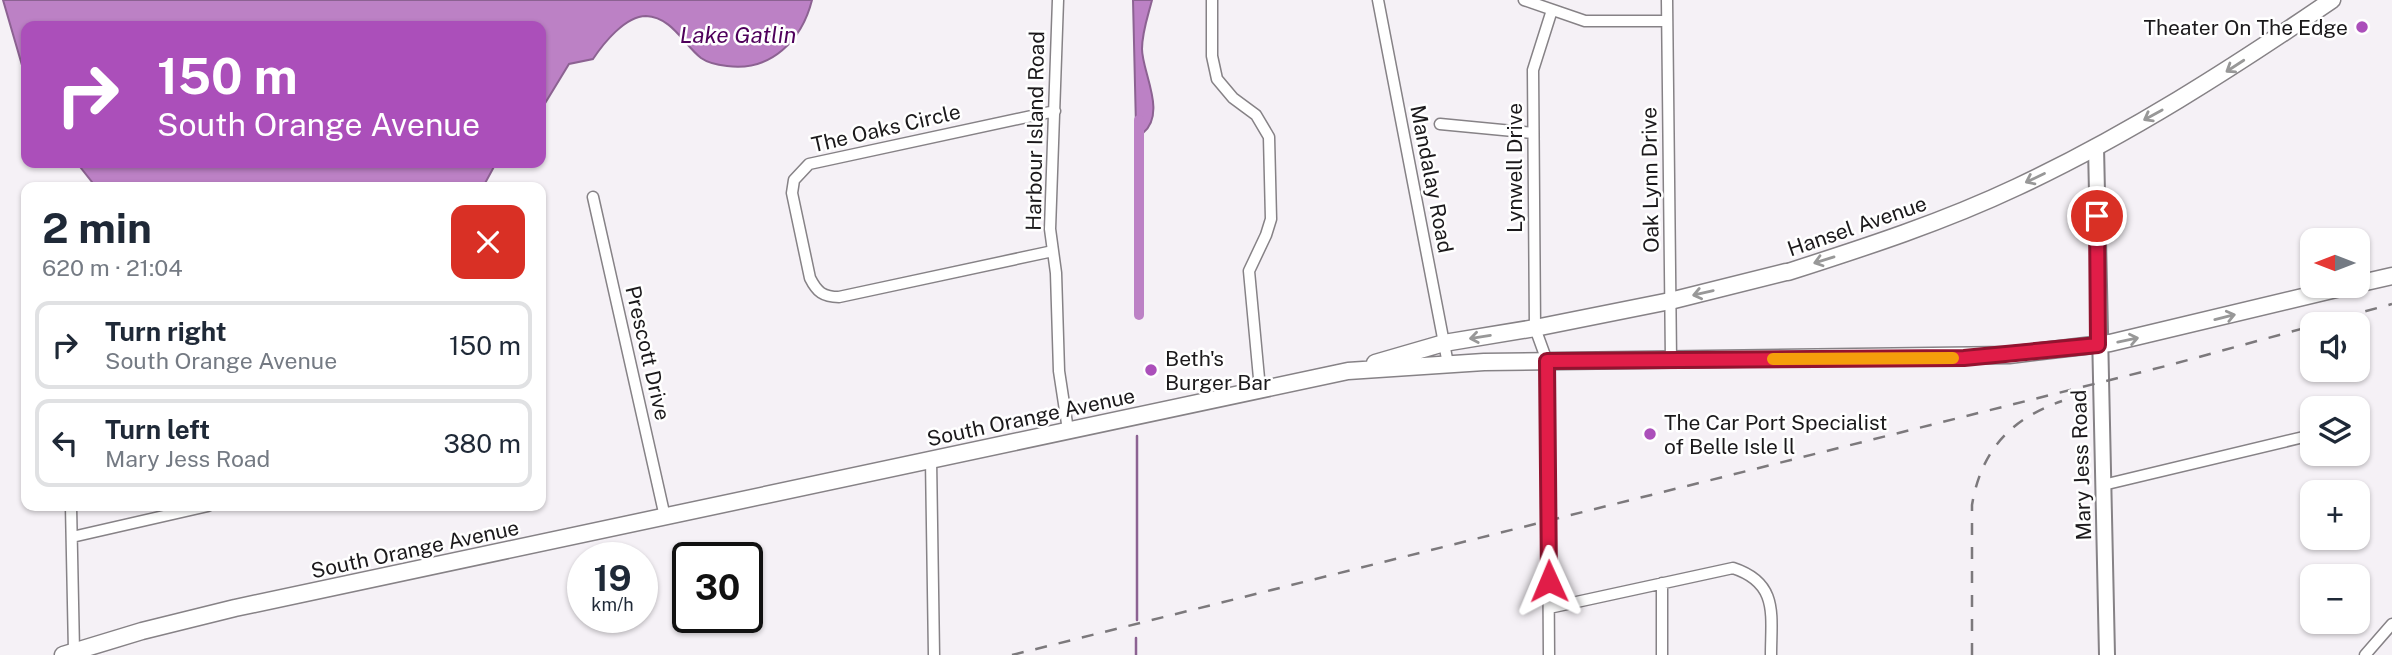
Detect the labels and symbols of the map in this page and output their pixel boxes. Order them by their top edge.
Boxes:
place label: Theater On The Edge [2143,15,2348,40]
marker: Theater On The Edge [2354,19,2370,35]
water label: Lake Gatlin [680,21,796,48]
street label: Harbour Island Road [1021,31,1049,231]
one-way arrow [2225,59,2245,73]
street label: The Oaks Circle [809,99,963,157]
street label: Mandalay Road [1405,103,1459,255]
street label: Lynwell Drive [1502,103,1527,233]
street label: Oak Lynn Drive [1636,107,1664,253]
one-way arrow [2144,108,2164,122]
one-way arrow [2025,172,2046,185]
pin [2067,186,2127,246]
street label: Hansel Avenue [1784,190,1930,262]
north arrow [2300,228,2370,298]
one-way arrow [1813,255,1835,268]
street label: Prescott Drive [620,283,676,423]
one-way arrow [1692,287,1715,300]
one-way arrow [2214,310,2236,323]
one-way arrow [1469,331,1492,344]
one-way arrow [2116,332,2139,346]
place label: Beth's Burger Bar [1165,346,1271,395]
marker: Beth's Burger Bar [1143,362,1159,378]
street label: South Orange Avenue [925,383,1137,451]
street label: Mary Jess Road [2066,389,2096,541]
place label: The Car Port Specialist of Belle Isle ll [1664,410,1887,459]
marker: The Car Port Specialist of Belle Isle ll [1642,426,1658,442]
street label: South Orange Avenue [309,515,521,583]
speed limit sign: 30 [672,542,763,633]
position arrow [1512,544,1586,618]

